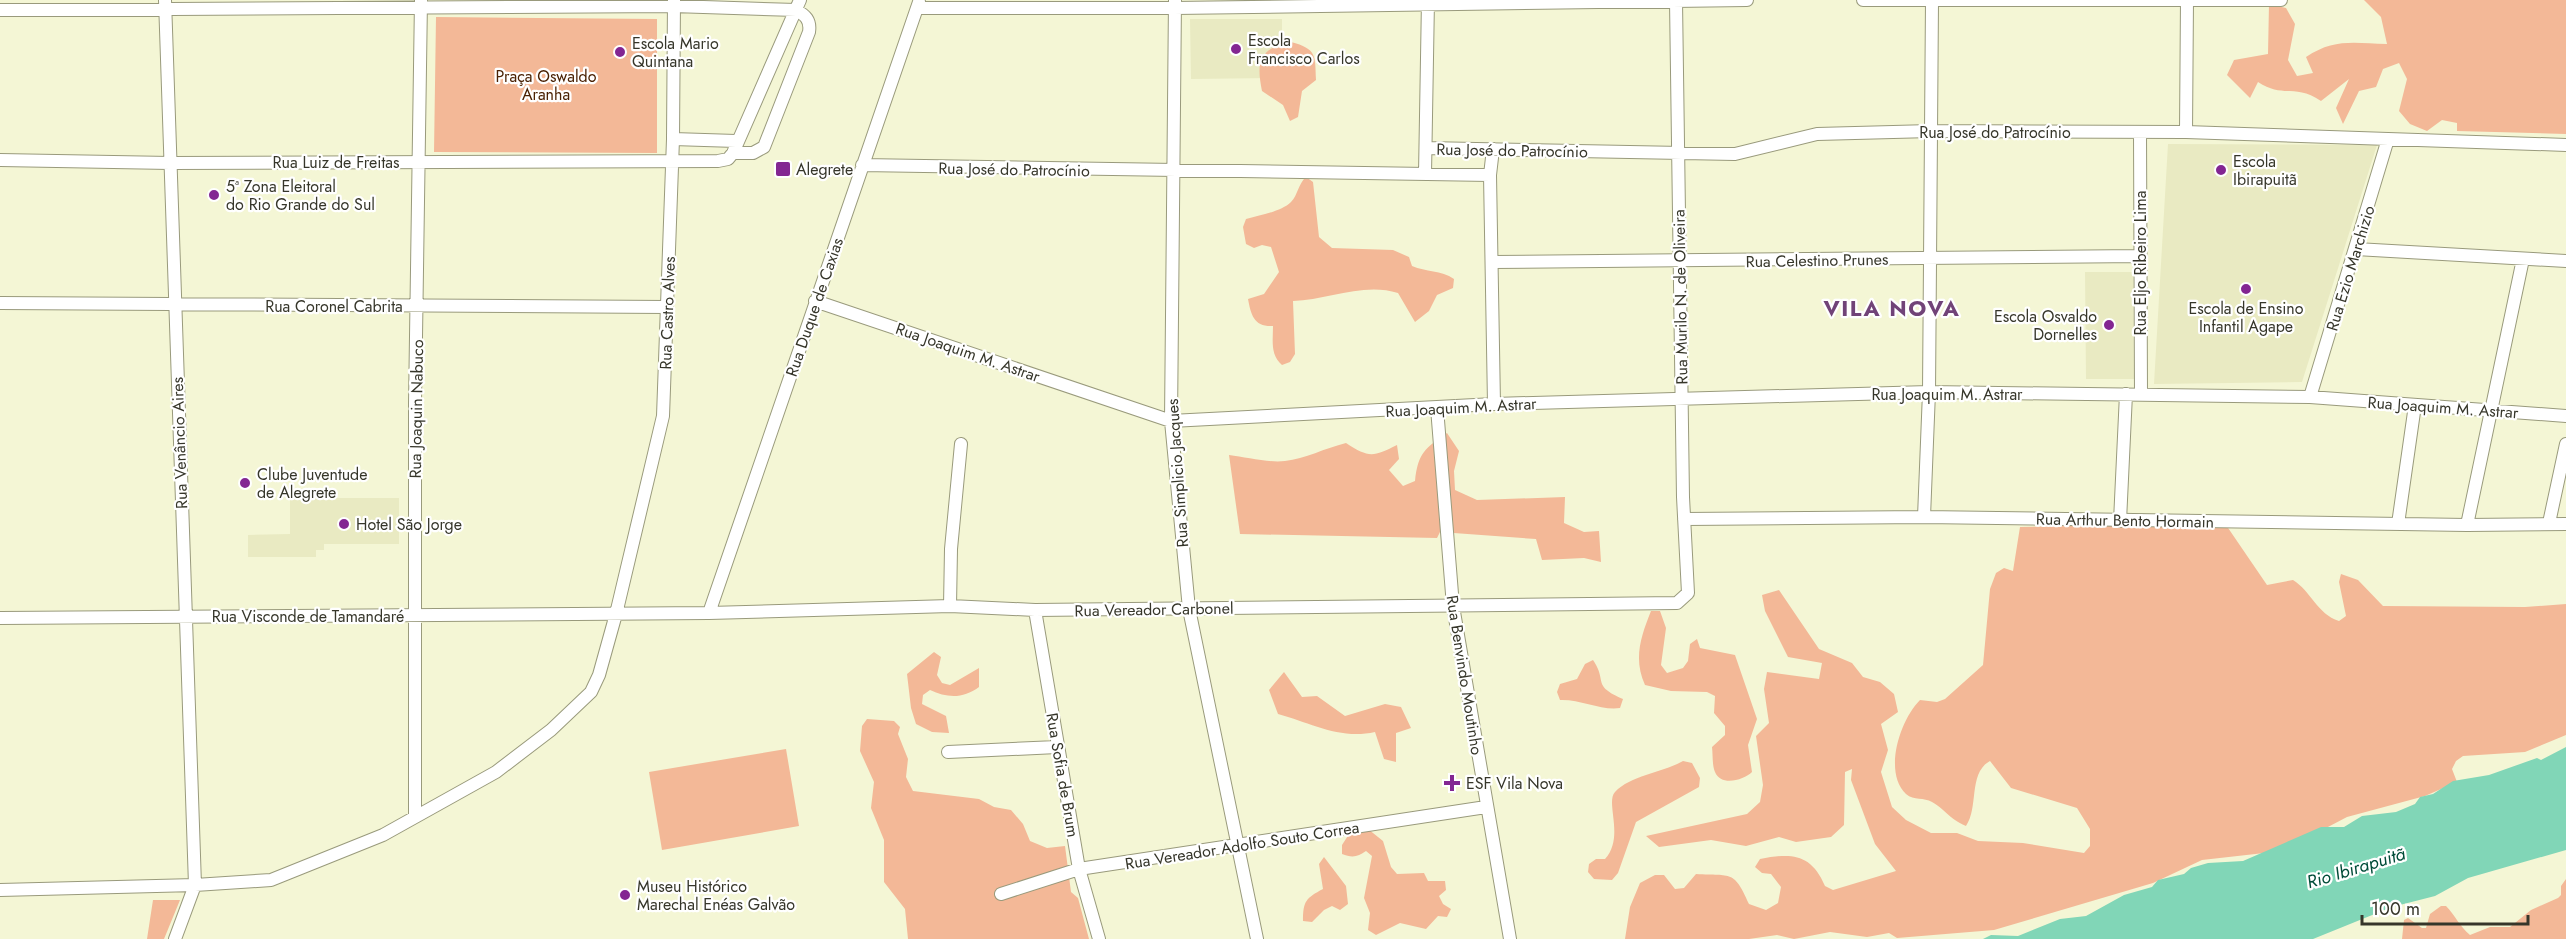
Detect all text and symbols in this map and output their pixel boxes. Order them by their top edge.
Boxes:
place label: Escola Francisco Carlos [1248,29,1360,70]
place label: Escola Mario Quintana [632,32,719,73]
marker: Escola Francisco Carlos [1229,42,1243,56]
marker: Escola Mario Quintana [613,45,627,59]
park label: Praça Oswaldo Aranha [496,65,597,106]
street label: Rua José do Patrocínio [1919,121,2071,144]
street label: Rua José do Patrocínio [1436,138,1588,163]
place label: Escola Ibirapuitã [2233,150,2297,191]
street label: Rua Luiz de Freitas [273,151,399,174]
street label: Rua José do Patrocínio [938,157,1090,182]
place label: Alegrete [796,158,853,181]
marker: Alegrete [774,160,792,178]
marker: Escola Ibirapuitã [2214,163,2228,177]
place label: 5ª Zona Eleitoral do Rio Grande do Sul [226,175,375,216]
marker: 5ª Zona Eleitoral do Rio Grande do Sul [207,188,221,202]
street label: Rua Eljo Ribeiro Lima [2129,191,2152,335]
street label: Rua Ezio Marchizio [2320,202,2381,334]
street label: Rua Murilo N. de Oliveira [1667,209,1694,385]
street label: Rua Duque de Caxias [780,235,849,380]
street label: Rua Celestino Prunes [1745,248,1889,273]
street label: Rua Castro Alves [654,256,681,370]
marker: Escola de Ensino Infantil Agape [2239,282,2253,296]
district label: VILA NOVA [1823,292,1960,324]
street label: Rua Coronel Cabrita [265,295,403,318]
place label: Escola de Ensino Infantil Agape [2189,297,2304,338]
place label: Escola Osvaldo Dornelles [1994,305,2097,346]
street label: Rua Joaquim M. Astrar [893,317,1044,388]
marker: Escola Osvaldo Dornelles [2102,318,2116,332]
street label: Rua Joaquin Nabuco [404,339,429,479]
street label: Rua Venâncio Aires [166,377,193,509]
street label: Rua Joaquim M. Astrar [1871,383,2023,406]
street label: Rua Joaquim M. Astrar [2367,391,2520,424]
street label: Rua Joaquim M. Astrar [1385,392,1538,423]
street label: Rua Simplicio Jacques [1161,398,1194,548]
place label: Clube Juventude de Alegrete [257,463,367,504]
marker: Clube Juventude de Alegrete [238,476,252,490]
street label: Rua Arthur Bento Hormain [2036,507,2214,534]
place label: Hotel São Jorge [356,513,462,536]
marker: Hotel São Jorge [337,517,351,531]
street label: Rua Benvindo Moutinho [1441,594,1489,757]
street label: Rua Vereador Carbonel [1074,597,1234,622]
street label: Rua Visconde de Tamandaré [212,605,404,628]
street label: Rua Sofia de Brum [1040,711,1085,839]
place label: ESF Vila Nova [1466,772,1563,795]
marker: ESF Vila Nova [1443,774,1461,792]
street label: Rua Vereador Adolfo Souto Correa [1123,816,1361,875]
water label: Rio Ibirapuitã [2304,841,2409,895]
place label: Museu Histórico Marechal Enéas Galvão [637,875,795,916]
marker: Museu Histórico Marechal Enéas Galvão [618,888,632,902]
scale bar [2362,888,2528,926]
text: 100 m [2371,896,2420,922]

